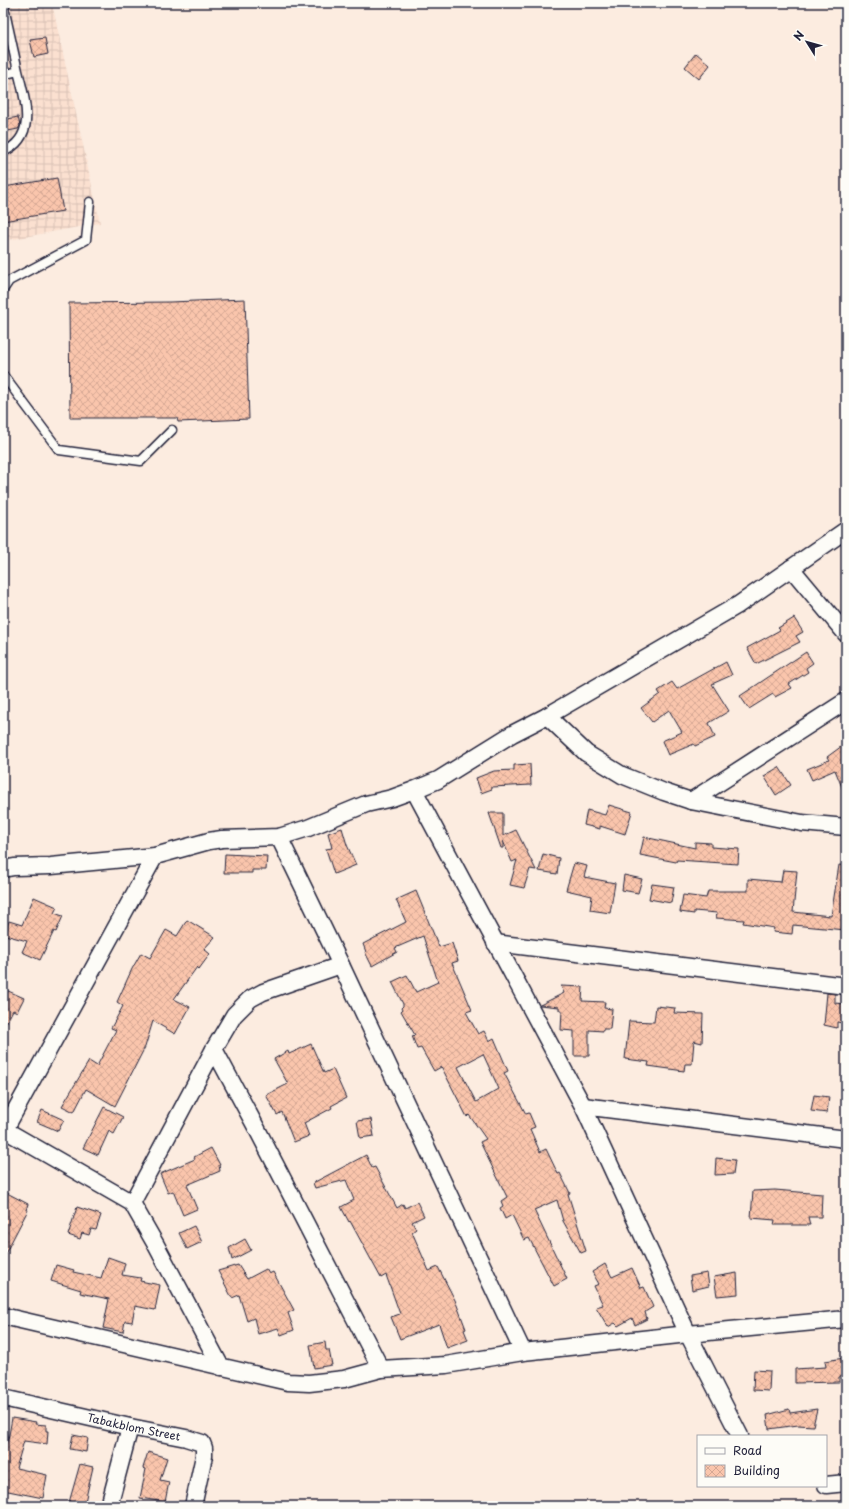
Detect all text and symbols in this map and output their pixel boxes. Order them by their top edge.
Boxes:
north arrow [787,22,827,62]
text: N [789,27,808,44]
street label: Tabakblom Street [86,1408,182,1445]
legend [697,1435,827,1487]
text: Road [733,1441,762,1459]
text: Building [733,1461,780,1479]

